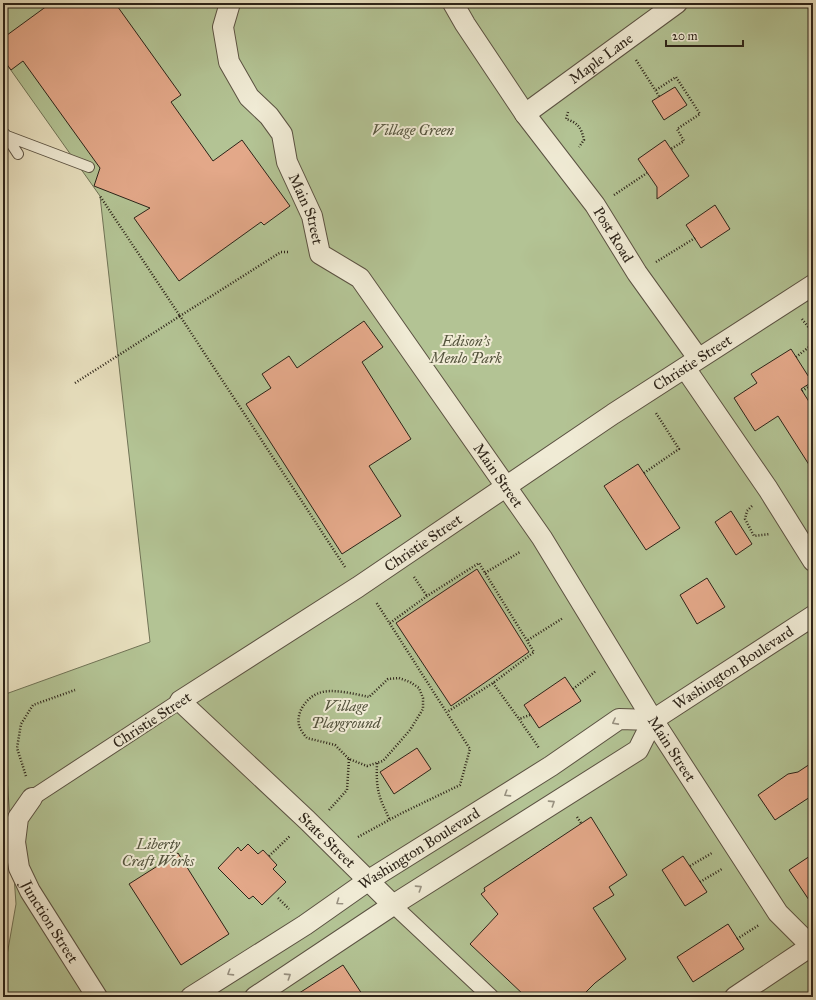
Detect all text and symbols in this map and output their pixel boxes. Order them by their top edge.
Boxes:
scale bar [666,22,743,48]
street label: Maple Lane [565,29,636,88]
text: 20 m [672,29,698,43]
park label: Village Green [372,121,454,139]
street label: Main Street [285,171,327,247]
street label: Post Road [589,204,637,266]
street label: Christie Street [650,330,736,395]
park label: Edison's Menlo Park [428,332,502,367]
street label: Main Street [469,440,527,512]
street label: Christie Street [381,510,466,576]
street label: Washington Boulevard [670,622,797,713]
street label: Christie Street [109,688,195,752]
park label: Village Playground [311,697,382,732]
street label: Main Street [644,713,700,786]
one-way arrow [612,718,619,725]
one-way arrow [504,789,511,796]
one-way arrow [548,800,555,808]
street label: Washington Boulevard [355,804,483,894]
street label: State Street [295,808,360,872]
park label: Liberty Craft Works [122,835,195,870]
street label: Junction Street [16,876,83,967]
one-way arrow [415,886,422,893]
one-way arrow [336,897,343,904]
one-way arrow [227,968,234,976]
one-way arrow [284,973,291,980]

